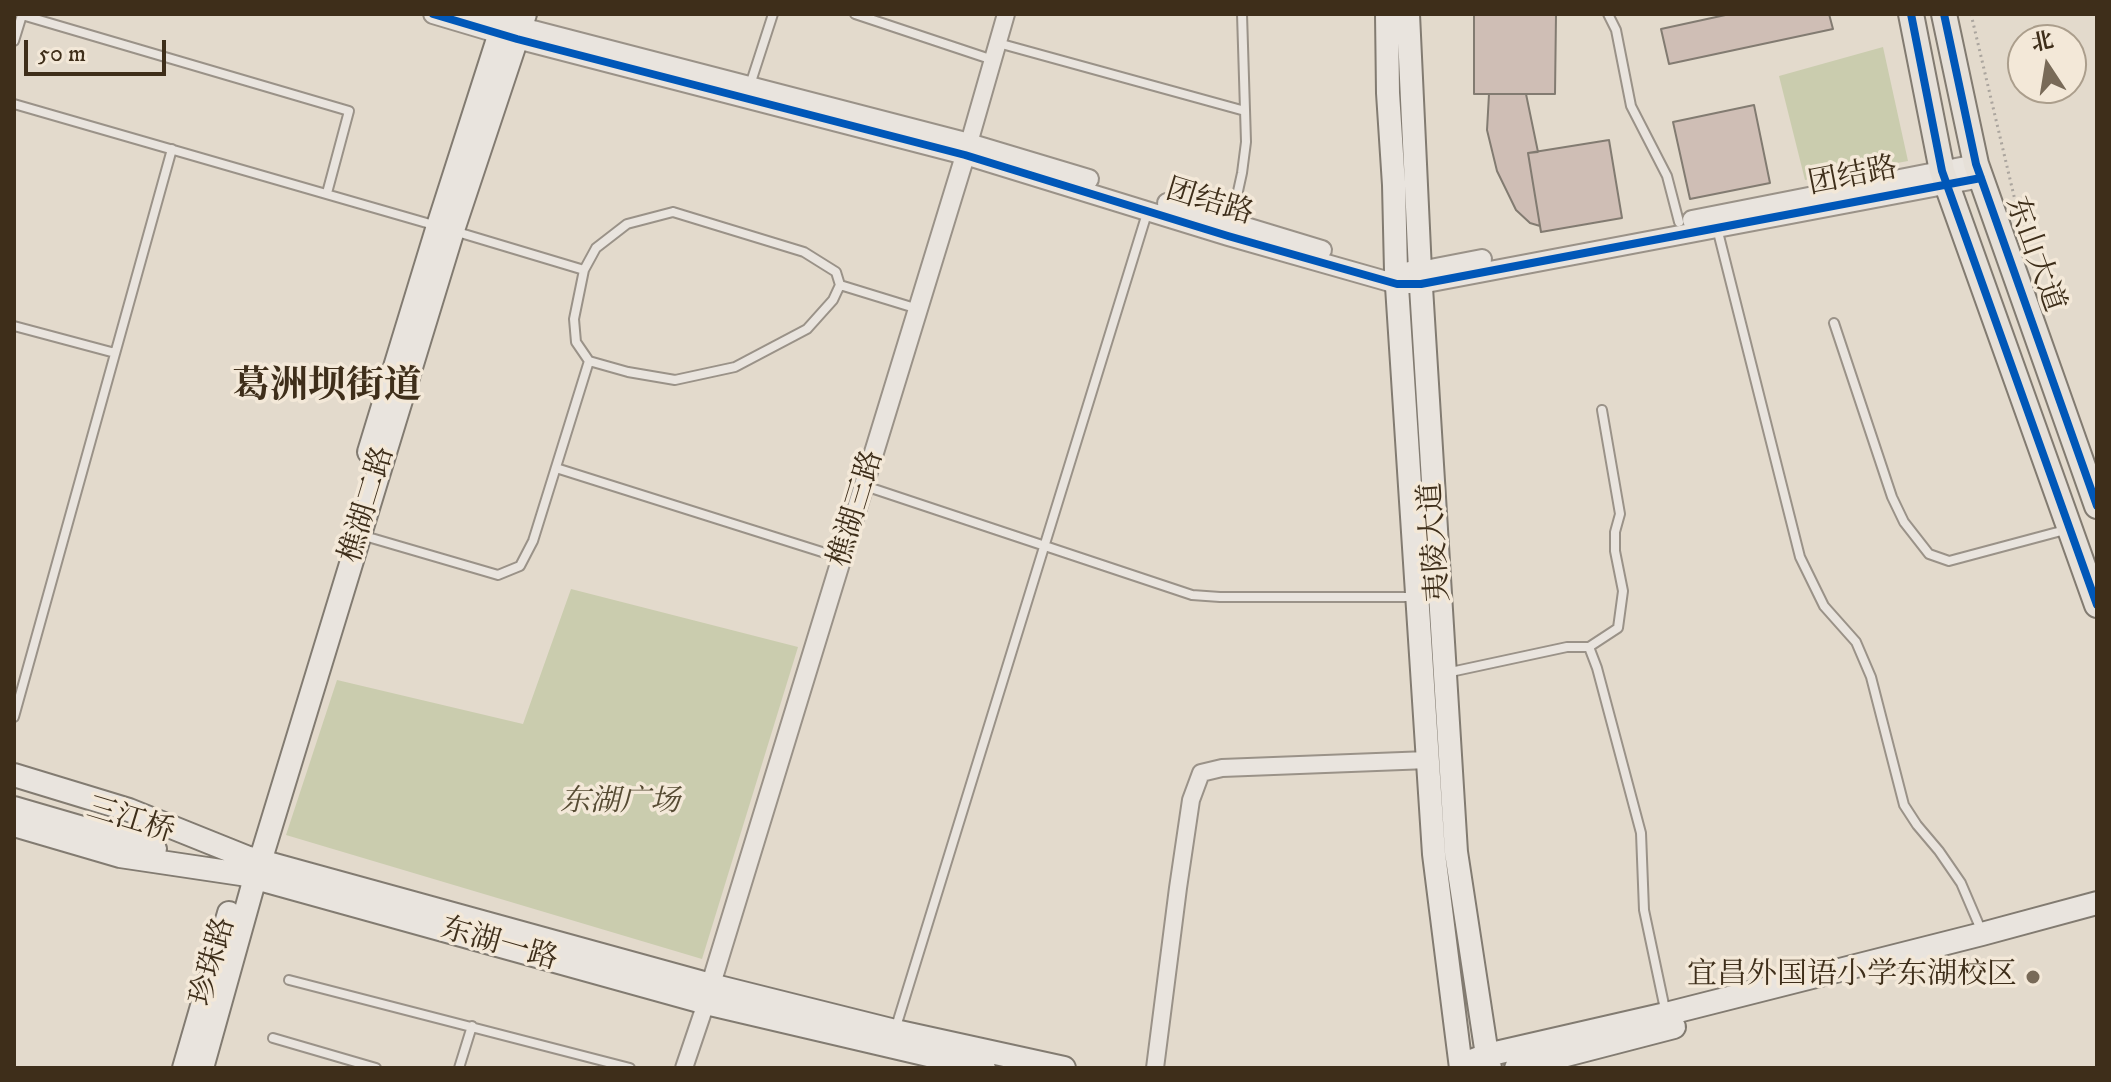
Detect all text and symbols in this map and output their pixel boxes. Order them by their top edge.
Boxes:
scale bar [28,24,170,74]
north arrow [2007,24,2087,104]
text: 北 [2029,26,2056,57]
text: 50 m [38,39,86,69]
street label: 团结路 [1805,152,1901,204]
street label: 团结路 [1161,174,1257,234]
street label: 东山大道 [1996,192,2070,318]
district label: 葛洲坝街道 [232,366,422,412]
street label: 樵湖二路 [334,442,404,568]
street label: 樵湖三路 [823,446,893,572]
street label: 夷陵大道 [1415,481,1459,603]
park label: 东湖广场 [560,786,680,822]
street label: 三江桥 [82,792,178,852]
street label: 东湖一路 [436,912,562,980]
street label: 珍珠路 [185,914,245,1010]
place label: 宜昌外国语小学东湖校区 [1687,959,2017,995]
marker: 宜昌外国语小学东湖校区 [2024,968,2042,986]

